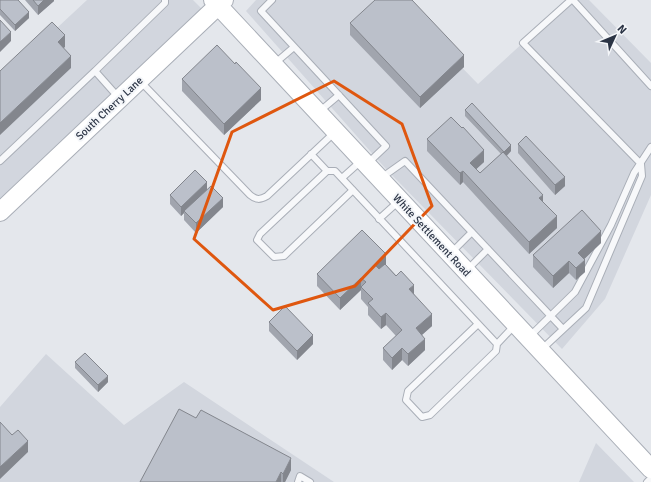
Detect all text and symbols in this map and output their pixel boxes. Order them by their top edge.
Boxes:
north arrow [595,16,635,56]
text: N [614,22,629,37]
street label: South Cherry Lane [73,74,146,143]
street label: White Settlement Road [390,191,473,279]

